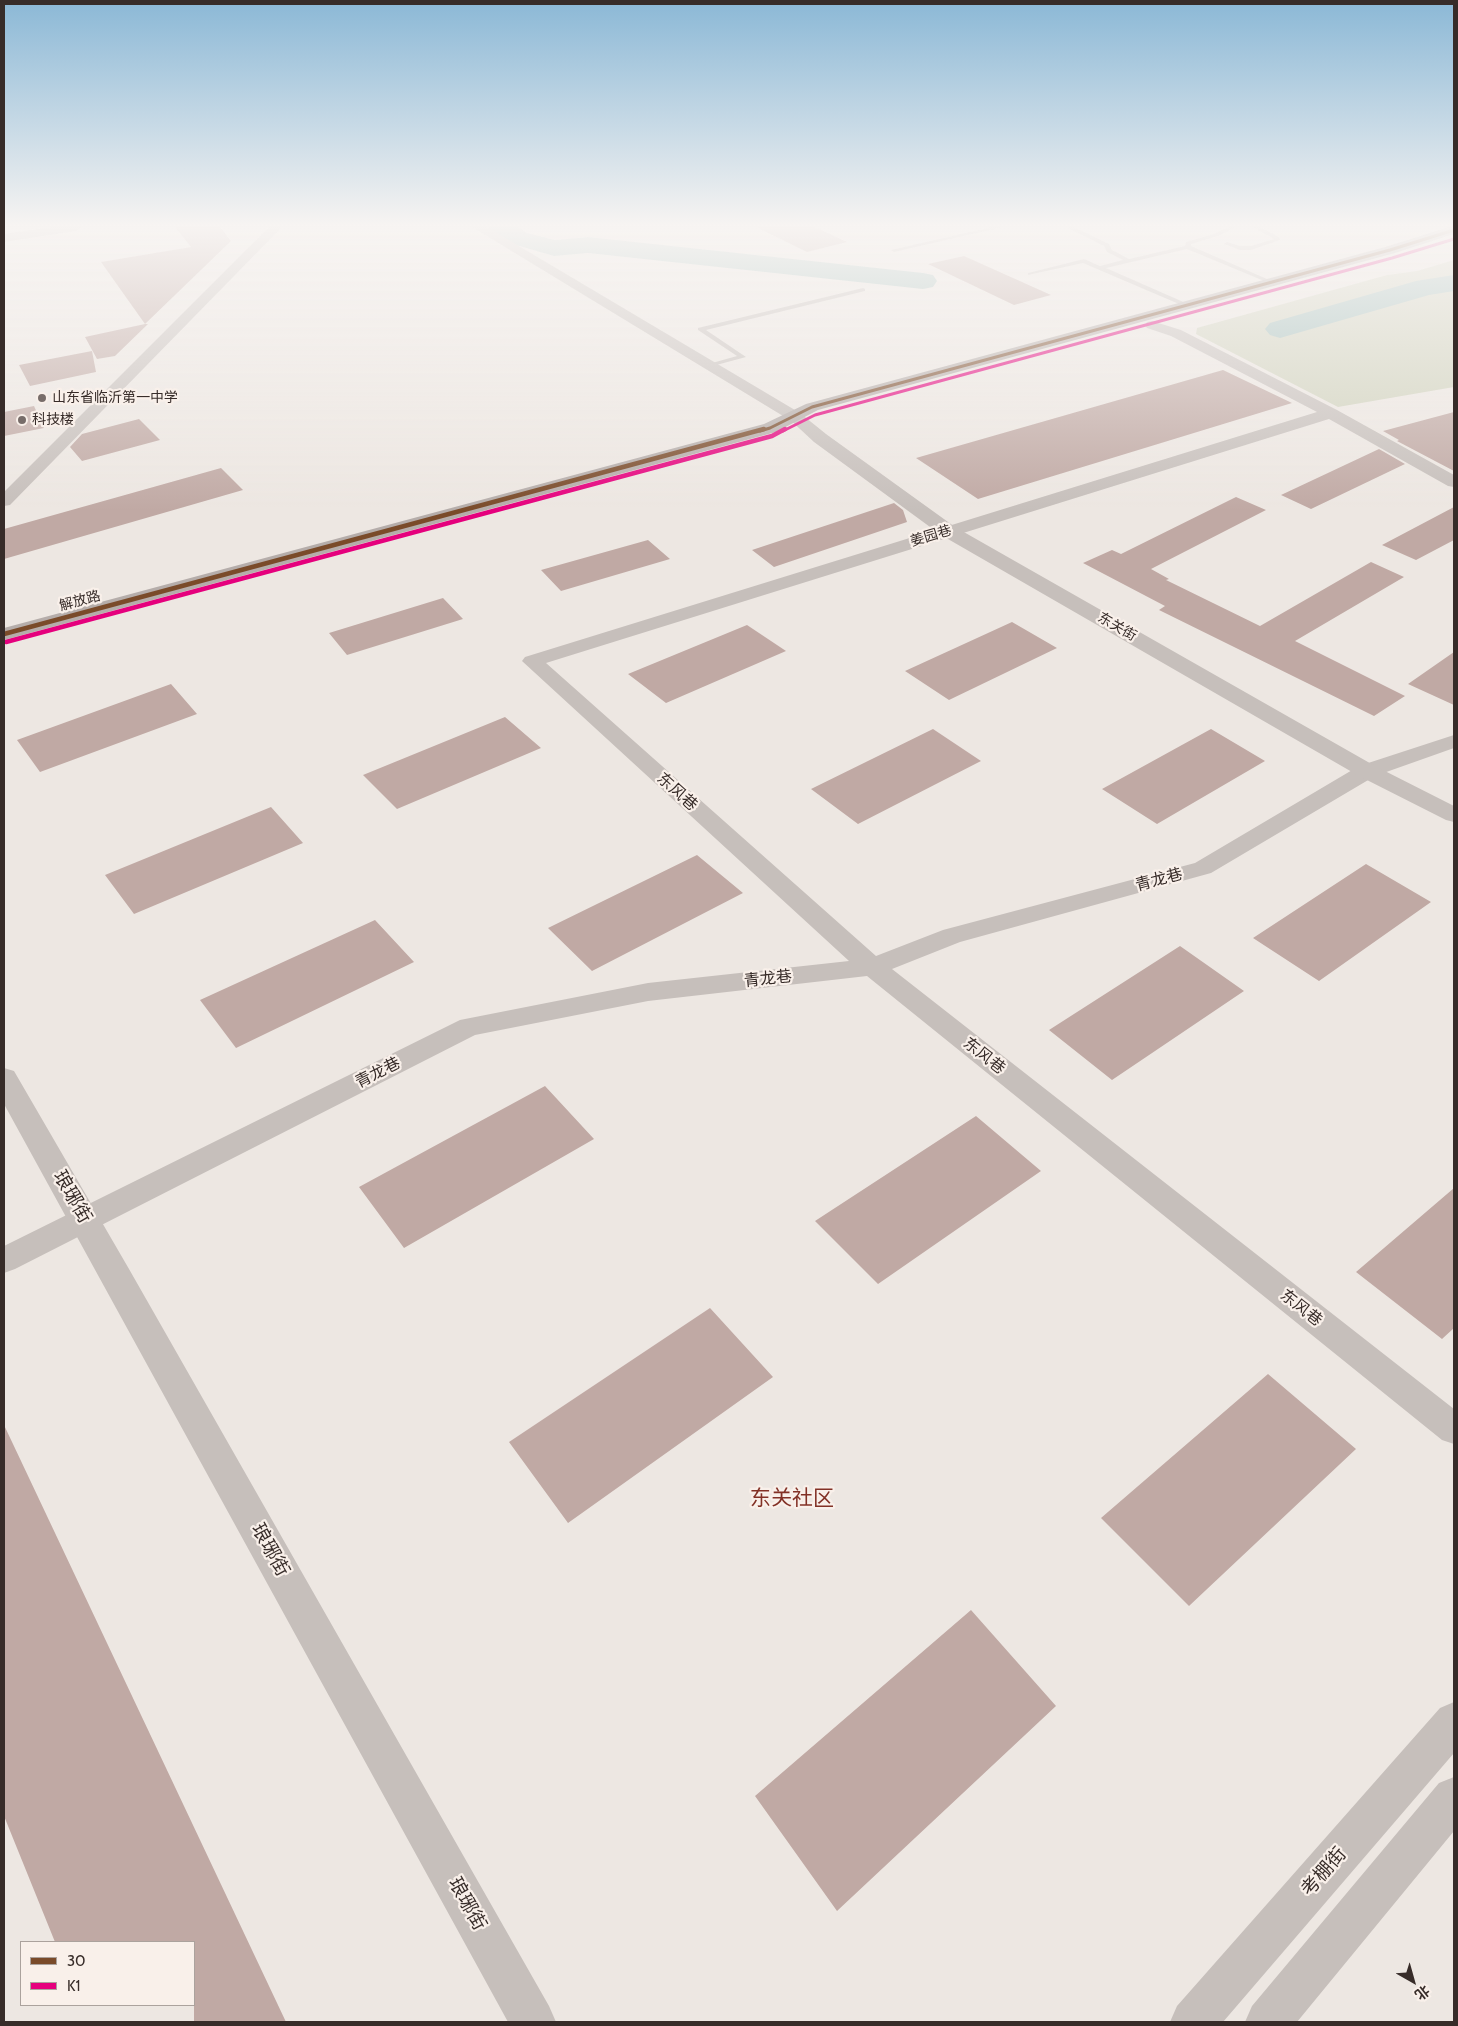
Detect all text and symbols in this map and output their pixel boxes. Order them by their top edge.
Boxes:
place label: 山东省临沂第一中学 [52,390,178,406]
marker: 山东省临沂第一中学 [36,392,48,404]
place label: 科技楼 [32,412,74,428]
marker: 科技楼 [16,414,28,426]
street label: 姜园巷 [908,522,954,550]
street label: 解放路 [58,587,102,615]
street label: 东关街 [1095,609,1139,645]
street label: 东风巷 [653,769,701,815]
street label: 青龙巷 [1133,865,1185,895]
street label: 青龙巷 [743,967,793,991]
street label: 东风巷 [959,1034,1009,1078]
street label: 青龙巷 [352,1054,404,1092]
street label: 琅琊街 [48,1167,96,1227]
street label: 东风巷 [1276,1286,1326,1330]
district label: 东关社区 [750,1486,834,1512]
street label: 琅琊街 [246,1520,294,1580]
street label: 考棚街 [1297,1843,1351,1901]
street label: 琅琊街 [443,1874,491,1934]
legend [20,1941,195,2006]
text: 30 [67,1952,86,1970]
north arrow [1388,1956,1438,2006]
text: K1 [67,1977,80,1995]
text: 北 [1411,1981,1433,2004]

